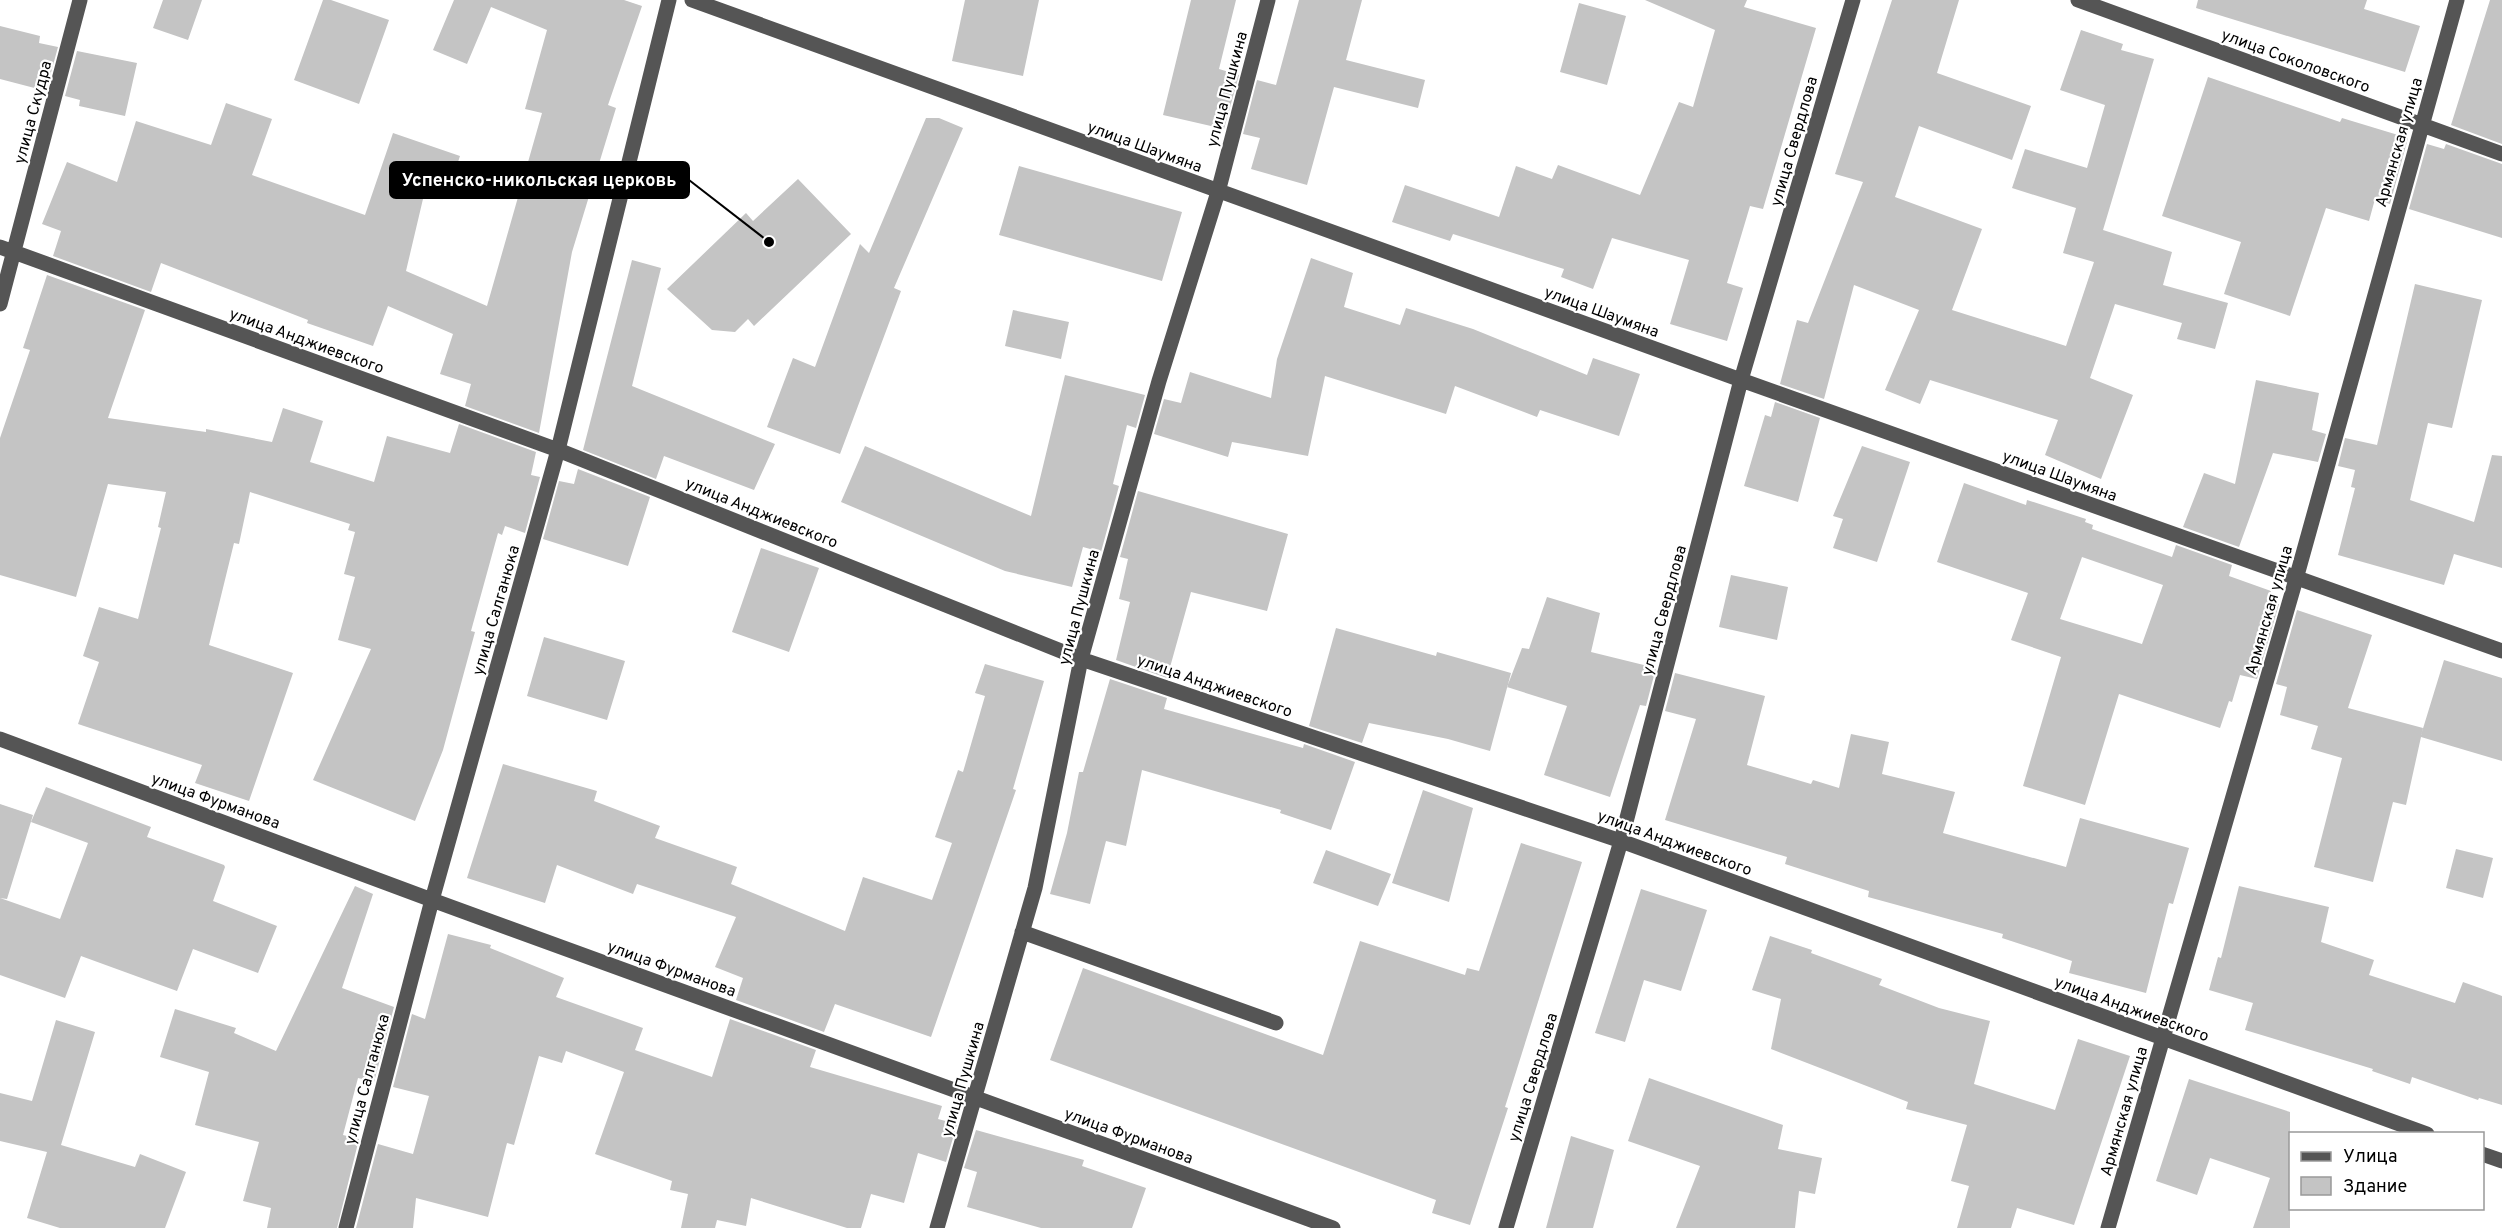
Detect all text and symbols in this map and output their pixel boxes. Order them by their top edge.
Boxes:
street label: улица Соколовского [2218,26,2373,98]
street label: улица Пушкина [1203,29,1253,150]
street label: улица Скудра [11,59,57,166]
street label: улица Свердлова [1767,74,1823,209]
street label: Армянская улица [2372,75,2428,210]
street label: улица Шаумяна [1084,118,1205,178]
callout: Успенско-никольская церковь [390,162,689,198]
text: Успенско-никольская церковь [402,170,676,193]
street label: улица Шаумяна [1541,283,1662,343]
street label: улица Анджиевского [226,305,386,379]
street label: улица Шаумяна [1999,447,2120,507]
street label: улица Анджиевского [682,474,841,554]
street label: улица Салганюка [469,543,525,678]
street label: улица Свердлова [1638,543,1692,678]
street label: Армянская улица [2242,543,2298,678]
street label: улица Пушкина [1055,547,1105,668]
street label: улица Анджиевского [1134,651,1295,723]
street label: улица Фурманова [148,769,282,834]
street label: улица Анджиевского [1594,807,1754,881]
street label: улица Фурманова [604,937,738,1002]
street label: улица Анджиевского [2051,973,2211,1047]
street label: улица Свердлова [1505,1010,1563,1145]
street label: улица Салганюка [341,1012,395,1147]
street label: улица Пушкина [938,1020,990,1140]
street label: Армянская улица [2097,1044,2153,1179]
street label: улица Фурманова [1061,1104,1195,1169]
legend [2289,1132,2484,1210]
text: Улица [2343,1146,2397,1169]
text: Здание [2343,1176,2407,1199]

